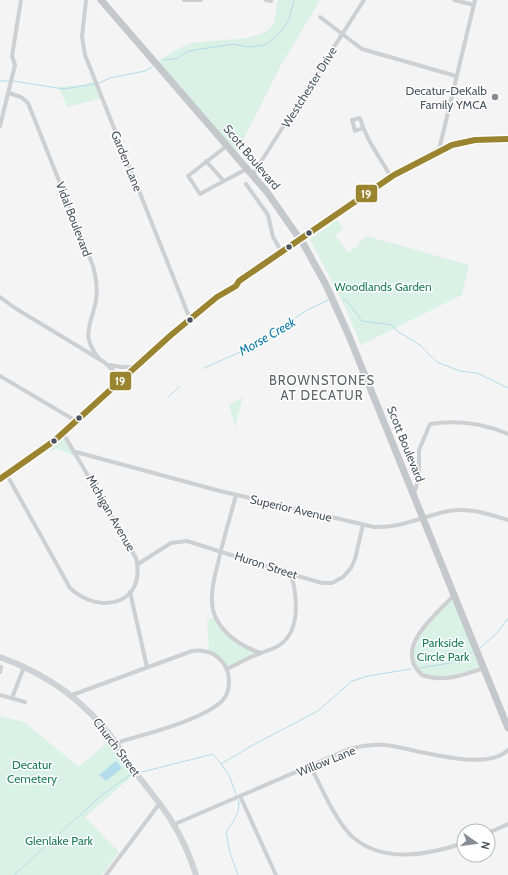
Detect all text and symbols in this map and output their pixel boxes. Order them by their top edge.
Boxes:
street label: Westchester Drive [278,44,340,130]
place label: Decatur-DeKalb Family YMCA [406,83,488,112]
marker: Decatur-DeKalb Family YMCA [490,92,500,102]
street label: Scott Boulevard [220,121,284,193]
street label: Garden Lane [108,128,146,194]
street label: Vidal Boulevard [53,179,95,259]
line badge: 19 [355,184,378,203]
text: 19 [361,187,371,201]
unlabelled marker [304,228,314,238]
unlabelled marker [284,242,294,252]
park label: Woodlands Garden [334,279,432,294]
water label: Morse Creek [235,313,299,359]
unlabelled marker [185,315,195,325]
line badge: 19 [109,371,132,391]
district label: BROWNSTONES AT DECATUR [269,372,375,403]
text: 19 [115,374,125,388]
street label: Scott Boulevard [384,404,428,484]
unlabelled marker [74,413,84,423]
unlabelled marker [49,436,59,446]
street label: Michigan Avenue [83,472,139,554]
street label: Superior Avenue [249,491,333,525]
street label: Huron Street [233,548,299,582]
park label: Parkside Circle Park [417,635,470,664]
street label: Church Street [90,715,144,779]
street label: Willow Lane [294,742,358,780]
park label: Decatur Cemetery [7,757,57,786]
north arrow [456,823,496,863]
park label: Glenlake Park [25,833,94,848]
text: N [478,840,493,851]

